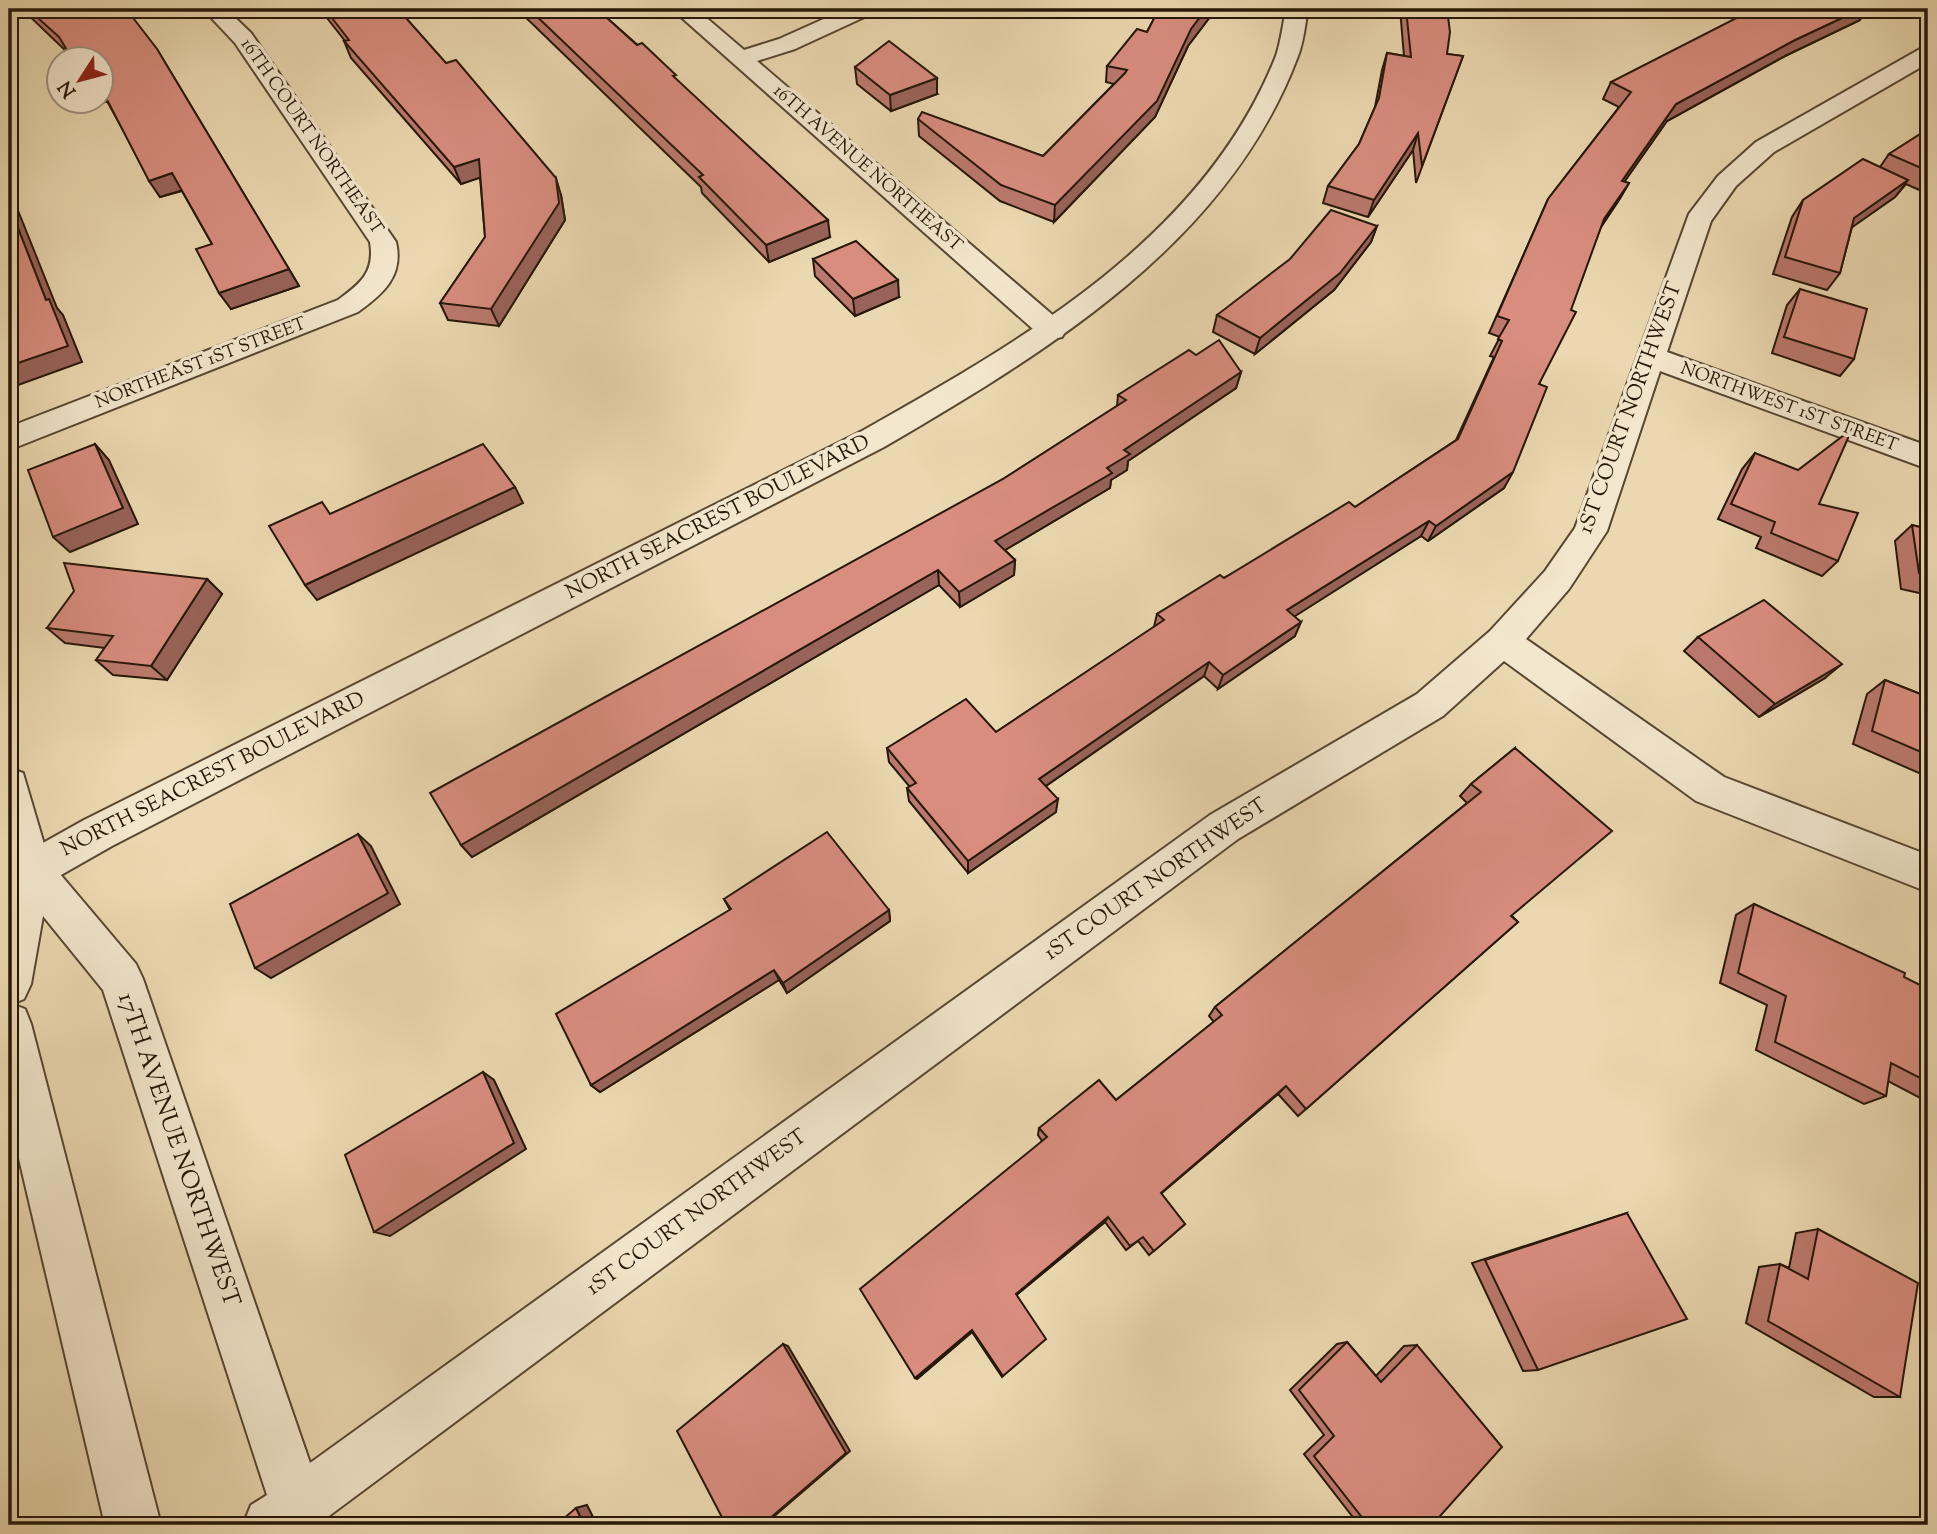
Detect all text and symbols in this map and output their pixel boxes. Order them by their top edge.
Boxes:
street label: 16TH COURT NORTHEAST [233,33,389,241]
north arrow [46,46,116,116]
text: N [53,74,84,103]
street label: 16TH AVENUE NORTHEAST [767,79,968,259]
street label: 1ST COURT NORTHWEST [1571,278,1691,538]
street label: NORTHEAST 1ST STREET [92,312,311,416]
street label: NORTHWEST 1ST STREET [1676,356,1902,460]
street label: NORTH SEACREST BOULEVARD [561,428,875,608]
street label: NORTH SEACREST BOULEVARD [56,685,370,865]
street label: 1ST COURT NORTHWEST [1038,791,1274,969]
street label: 17TH AVENUE NORTHWEST [108,988,248,1312]
street label: 1ST COURT NORTHWEST [581,1123,814,1303]

